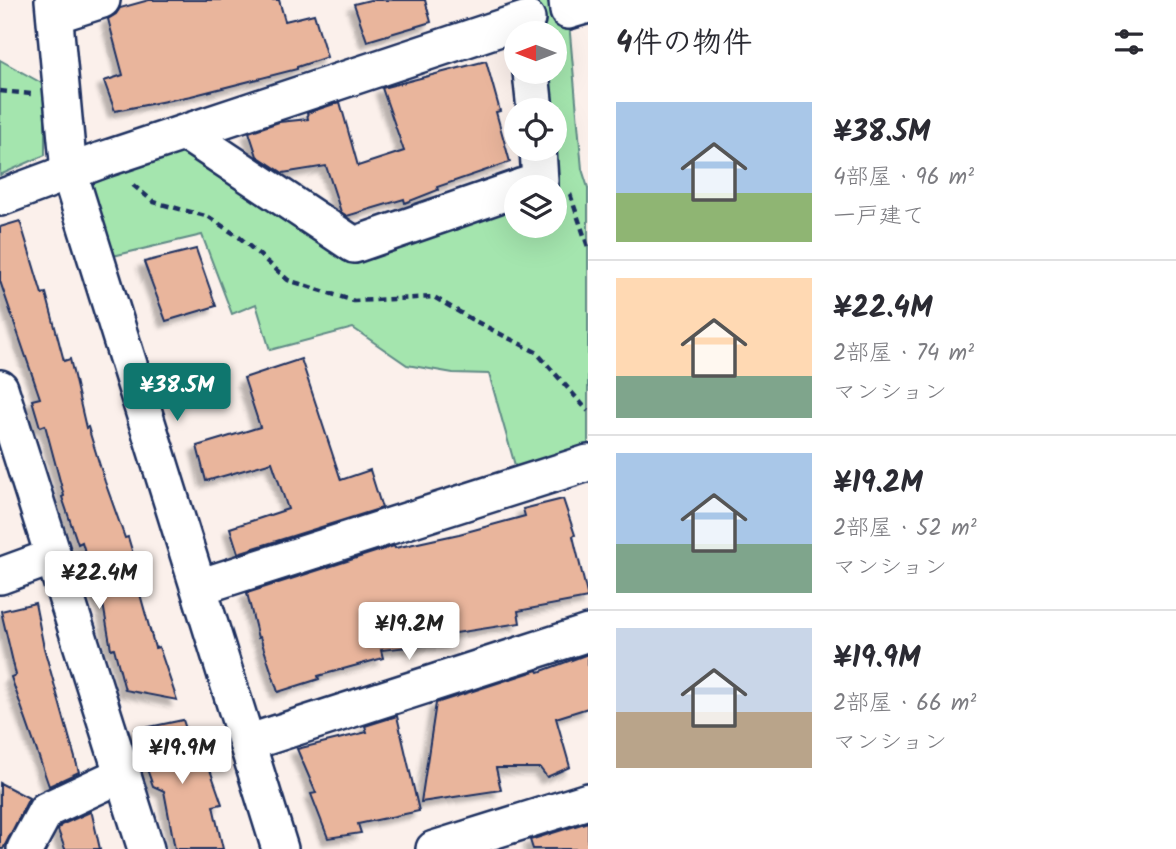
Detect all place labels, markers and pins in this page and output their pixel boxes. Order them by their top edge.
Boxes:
pin: ¥38.5M [120,364,234,423]
pin: ¥22.4M [42,552,156,611]
pin: ¥19.2M [352,602,466,662]
pin: ¥19.9M [125,726,239,786]

